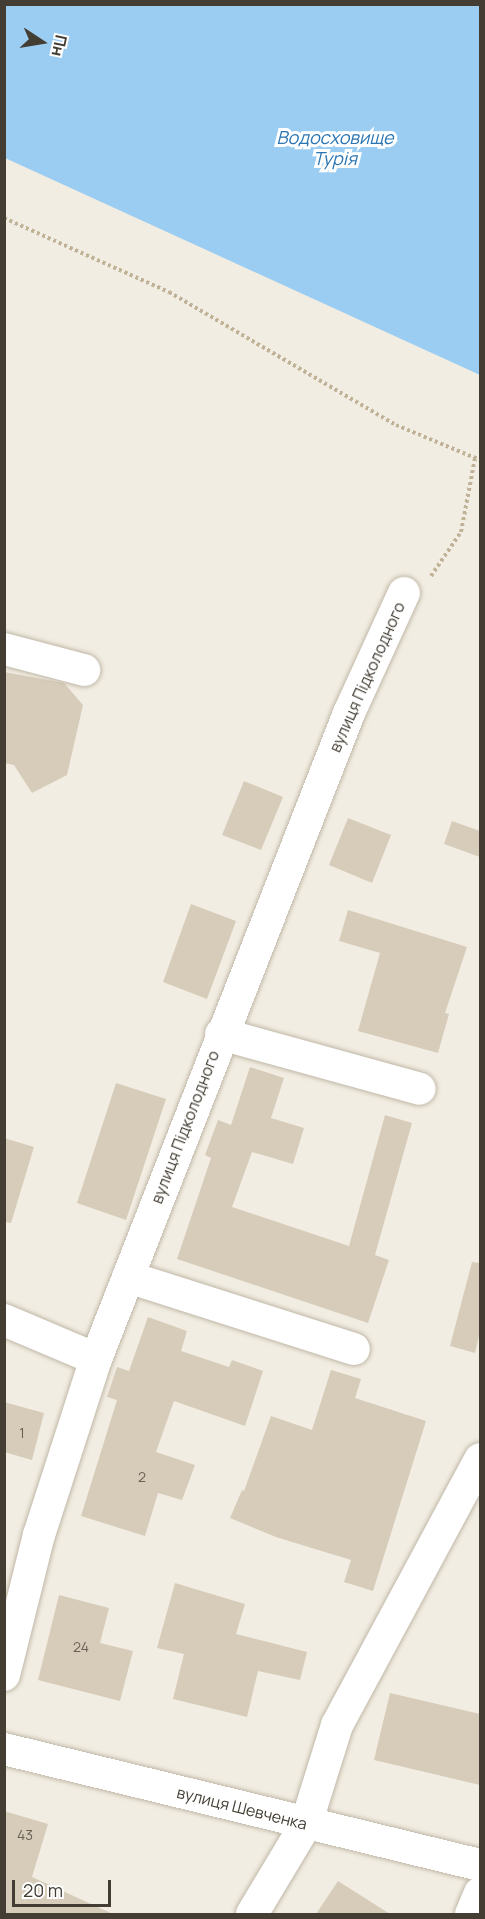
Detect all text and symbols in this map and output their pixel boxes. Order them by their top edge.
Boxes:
north arrow [12,12,72,72]
text: Пн [47,33,73,59]
water label: Водосховище Турія [276,127,394,170]
street label: вулиця Підколодного [325,599,409,755]
street label: вулиця Підколодного [147,1048,223,1206]
house number: 1 [19,1425,25,1441]
house number: 2 [138,1469,146,1485]
house number: 24 [73,1639,89,1655]
street label: вулиця Шевченка [175,1783,309,1833]
house number: 43 [17,1827,33,1843]
scale bar [15,1868,114,1906]
text: 20 m [23,1878,63,1902]

